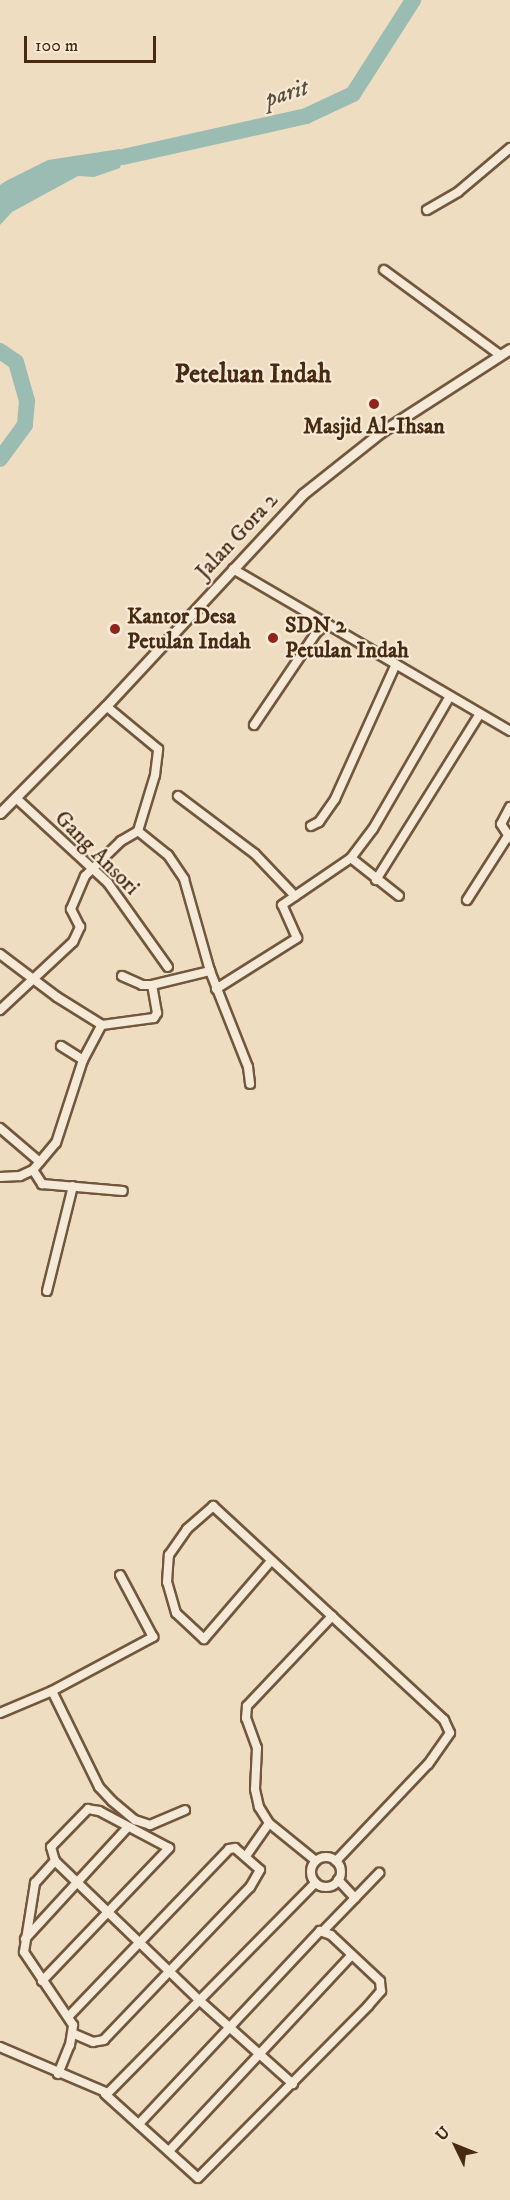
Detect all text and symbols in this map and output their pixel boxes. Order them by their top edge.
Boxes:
scale bar [27,24,159,62]
text: 100 m [35,35,78,57]
water label: parit [262,74,312,114]
district label: Peteluan Indah [175,359,331,391]
marker: Masjid Al-Ihsan [367,397,381,411]
place label: Masjid Al-Ihsan [303,414,445,440]
street label: Jalan Gora 2 [190,487,284,585]
place label: Kantor Desa Petulan Indah [127,603,251,654]
place label: SDN 2 Petulan Indah [285,612,409,664]
marker: Kantor Desa Petulan Indah [108,622,122,636]
marker: SDN 2 Petulan Indah [266,631,280,645]
street label: Gang Ansori [49,805,145,901]
north arrow [426,2116,486,2176]
text: U [431,2122,454,2145]

